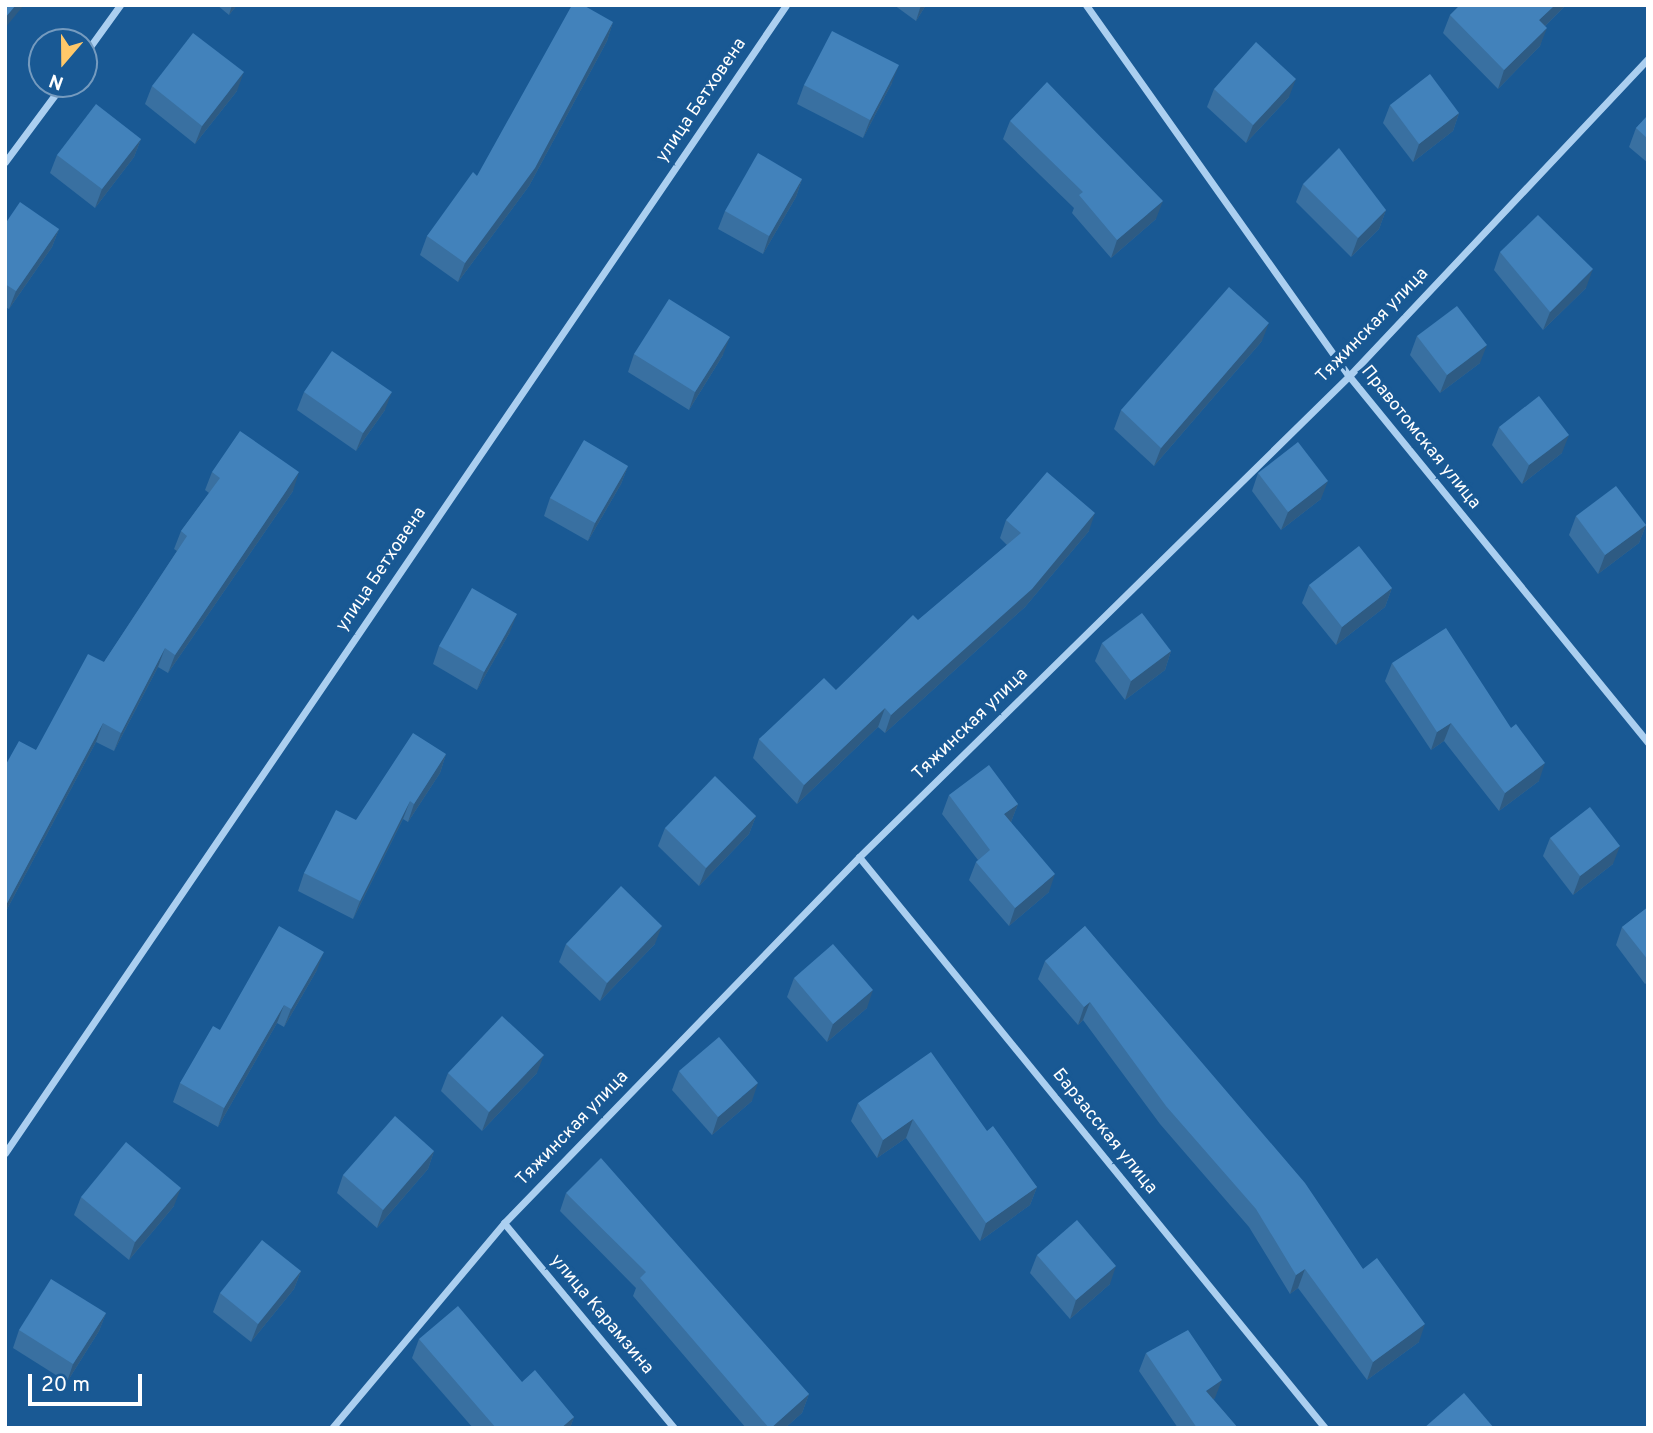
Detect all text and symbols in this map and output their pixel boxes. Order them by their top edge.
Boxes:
north arrow [28,28,98,98]
street label: улица Бетховена [652,35,752,167]
text: N [46,67,67,94]
street label: Тяжинская улица [1312,264,1434,388]
street label: Правотомская улица [1356,362,1484,514]
street label: улица Бетховена [332,504,432,636]
street label: Тяжинская улица [909,664,1033,786]
street label: Барзасская улица [1047,1065,1161,1199]
street label: Тяжинская улица [512,1067,634,1191]
street label: улица Карамзина [545,1251,657,1379]
scale bar [32,1360,145,1404]
text: 20 m [41,1372,90,1399]

